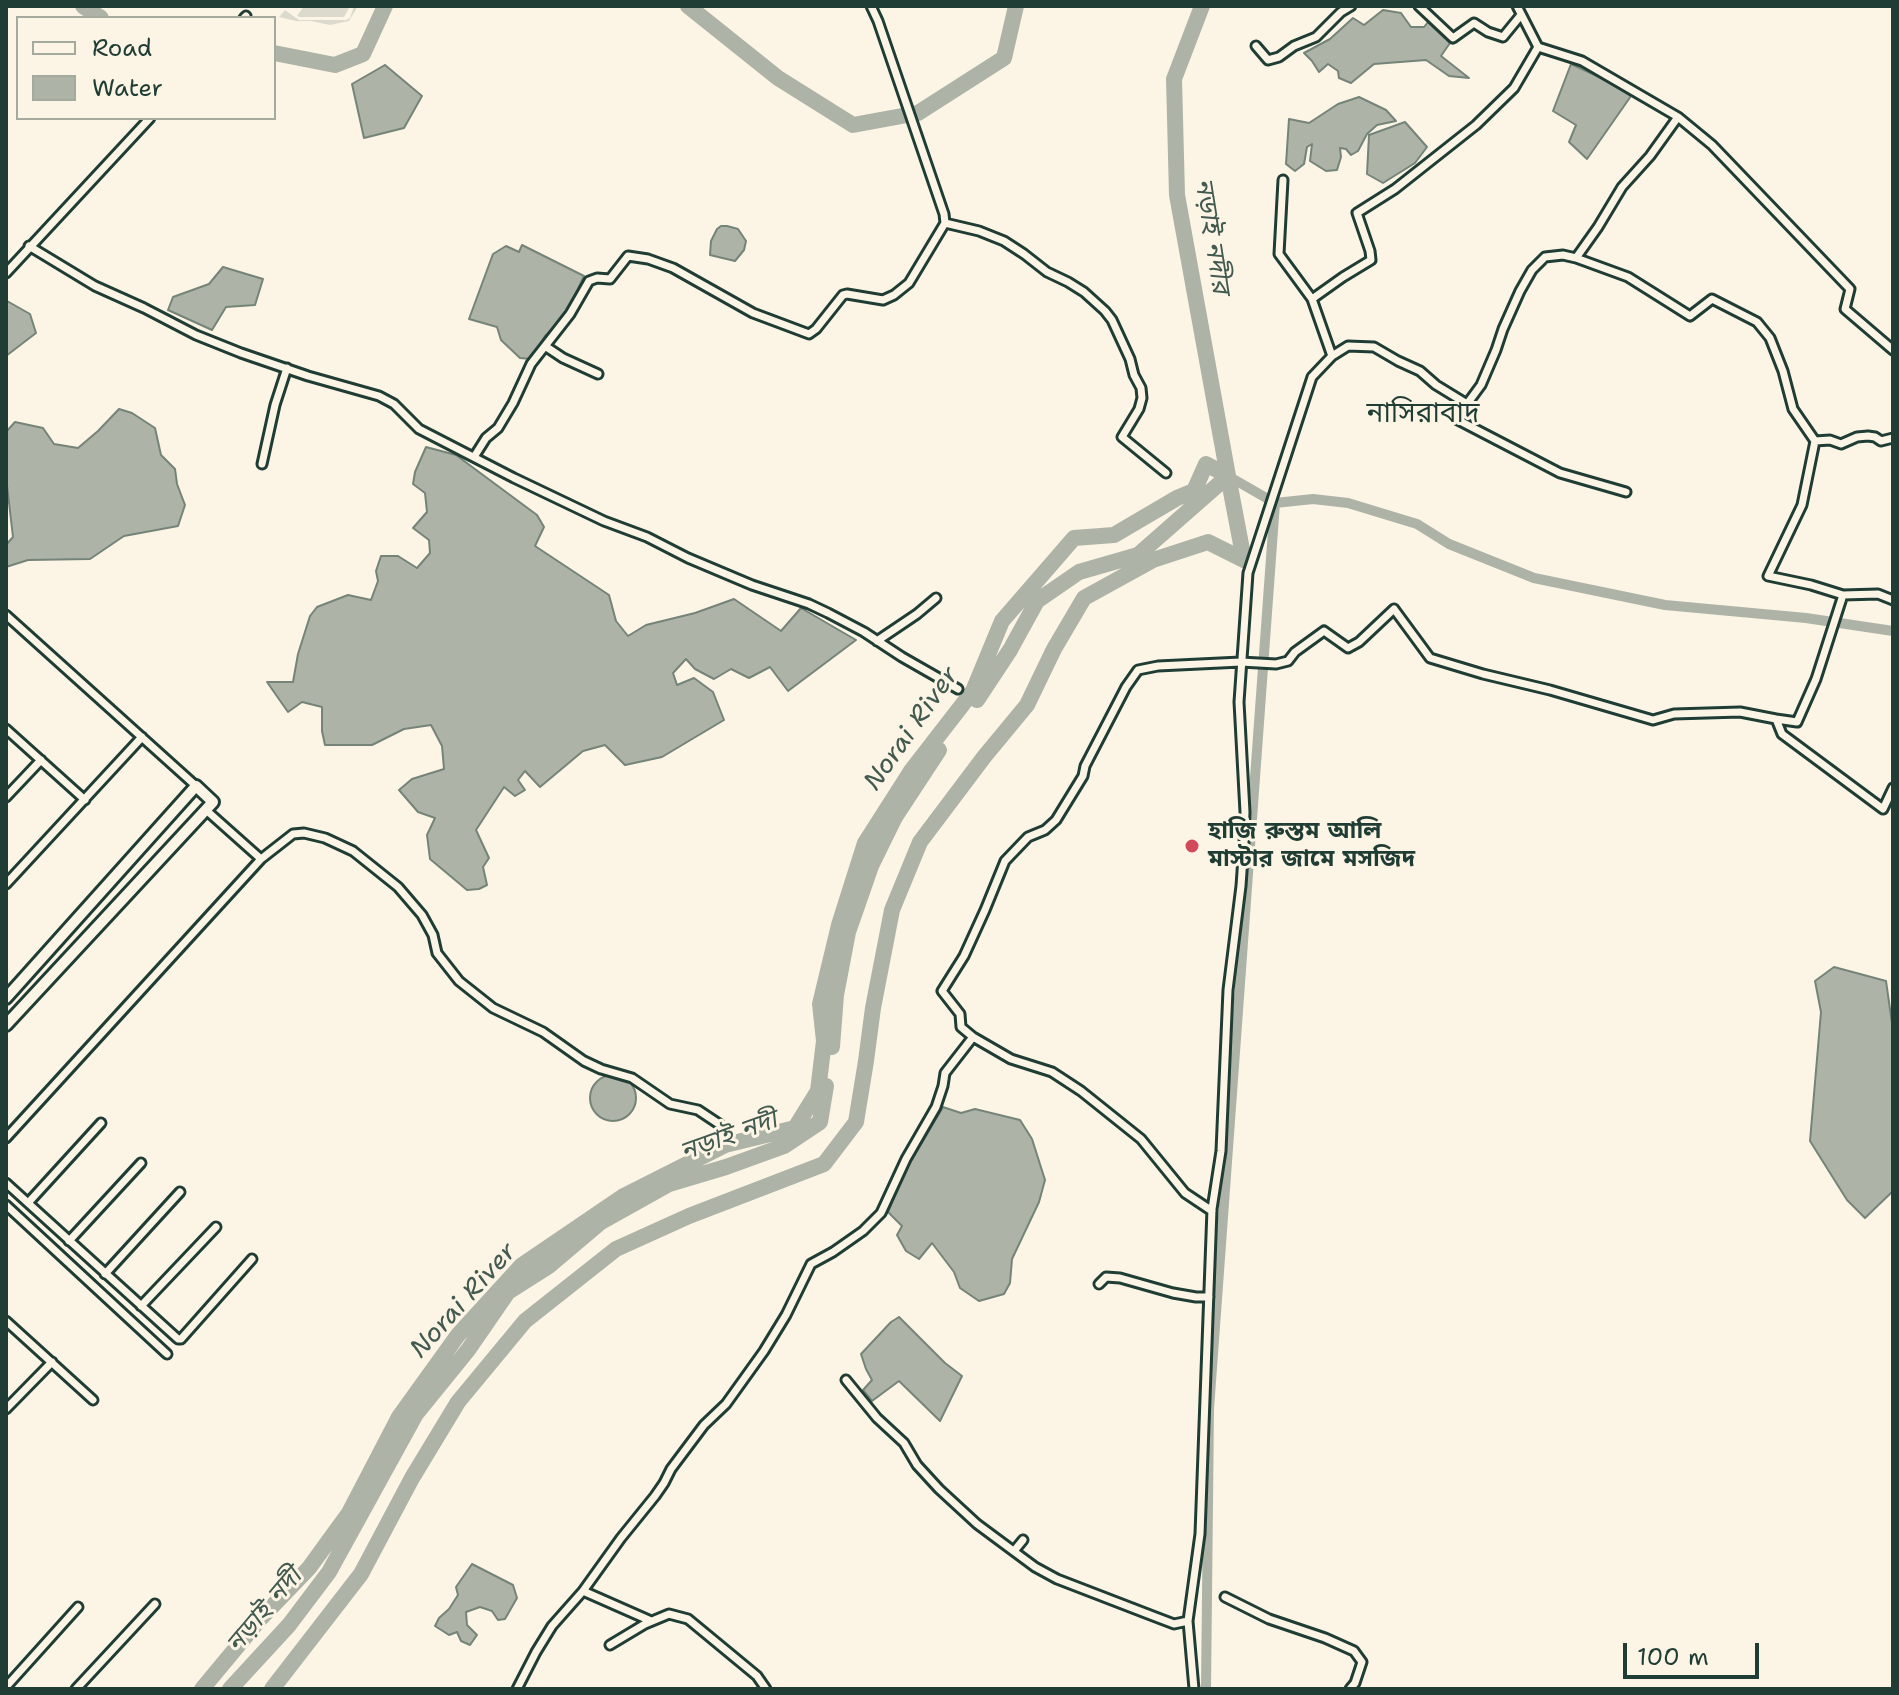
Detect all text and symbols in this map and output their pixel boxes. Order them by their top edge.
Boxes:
legend [16,16,276,120]
text: Road [92,32,152,64]
text: Water [92,72,163,104]
water label: নড়াই নদীর [1186,176,1236,296]
district label: নাসিরাবাদ [1367,398,1479,432]
water label: Norai River [858,661,966,797]
place label: হাজি রুস্তম আলি মাস্টার জামে মসজিদ [1208,818,1415,874]
marker: হাজি রুস্তম আলি মাস্টার জামে মসজিদ [1183,837,1201,855]
water label: নড়াই নদী [676,1105,782,1169]
water label: Norai River [404,1237,524,1365]
water label: নড়াই নদী [221,1562,309,1660]
scale bar [1627,1627,1763,1677]
text: 100 m [1637,1641,1709,1673]

